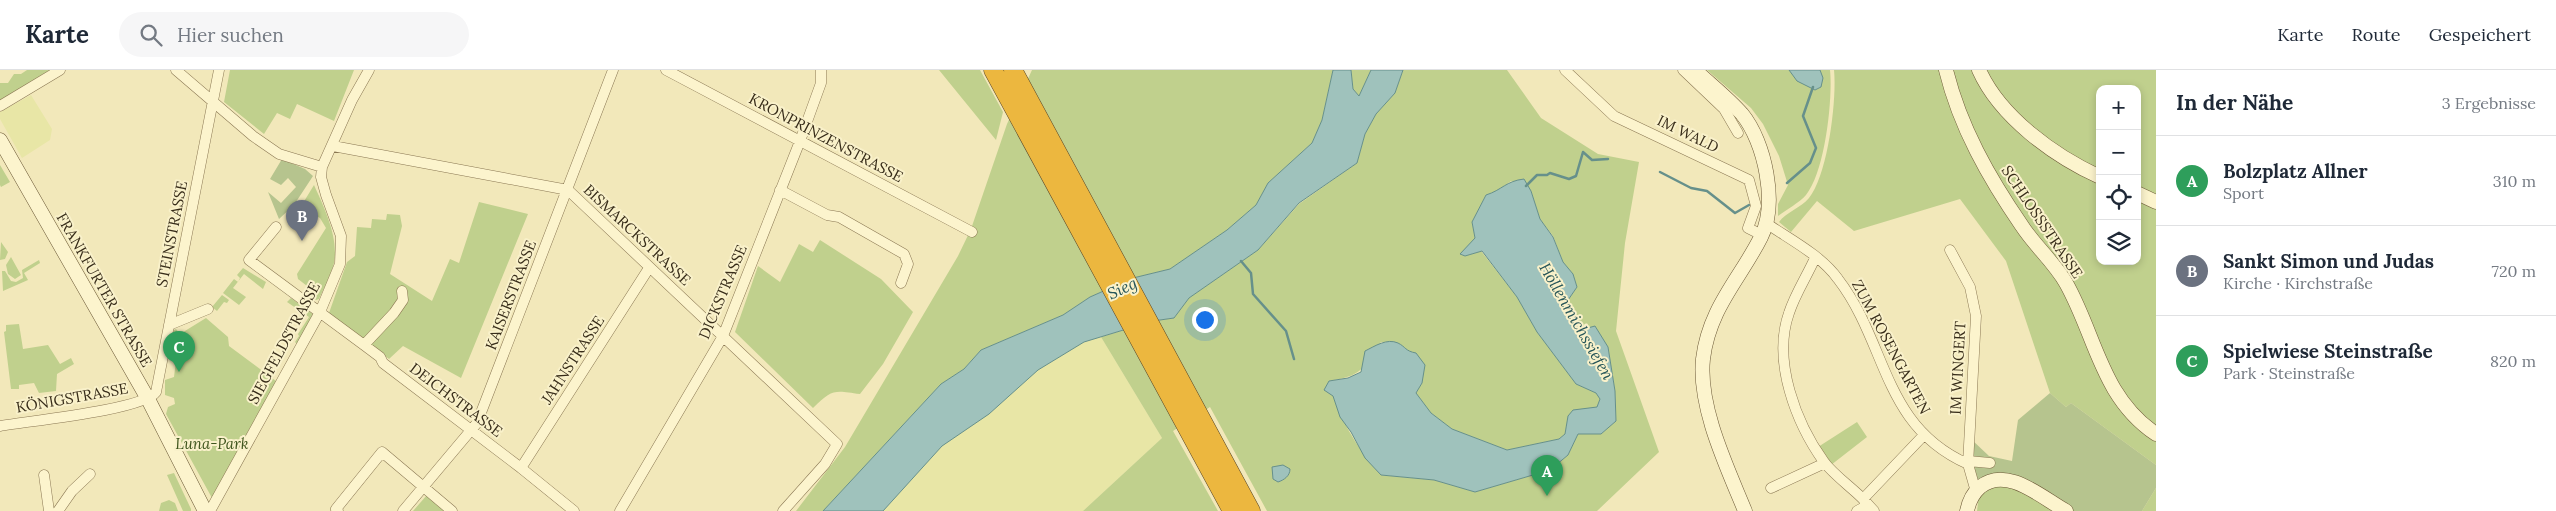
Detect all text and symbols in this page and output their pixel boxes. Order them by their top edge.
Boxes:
search box [119,12,469,57]
text: Karte [25,19,89,50]
icon: search [137,21,165,49]
text: Hier suchen [177,23,284,47]
text: Karte [2277,23,2323,46]
text: Route [2351,23,2401,46]
text: Gespeichert [2429,23,2531,46]
map controls [2096,85,2141,265]
button: + [2096,85,2141,130]
street label: KRONPRINZENSTRASSE [746,89,906,186]
text: In der Nähe [2176,89,2293,116]
text: 3 Ergebnisse [2442,93,2536,113]
street label: IM WALD [1654,110,1722,157]
button: − [2096,130,2141,175]
text: Bolzplatz Allner [2223,159,2368,183]
street label: SCHLOSSSTRASSE [1998,162,2087,282]
text: A [2187,171,2197,191]
text: 310 m [2493,171,2536,191]
button: locate [2096,175,2141,220]
street label: STEINSTRASSE [152,179,191,289]
street label: BISMARCKSTRASSE [580,180,695,289]
text: Sport [2223,183,2264,203]
pin: B [286,200,318,241]
street label: FRANKFURTER STRASSE [53,209,156,370]
button: layers [2096,220,2141,265]
street label: KAISERSTRASSE [481,237,540,352]
street label: DICKSTRASSE [694,242,751,342]
text: Sankt Simon und Judas [2223,249,2434,273]
water label: Höllenmichssiefen [1535,259,1619,383]
text: B [2187,261,2197,281]
text: 720 m [2492,261,2536,281]
water label: Sieg [1104,273,1140,303]
text: Kirche · Kirchstraße [2223,273,2373,293]
street label: ZUM ROSENGARTEN [1848,276,1935,417]
street label: SIEGFELDSTRASSE [243,278,324,407]
your location [1192,307,1218,333]
street label: JAHNSTRASSE [536,312,608,408]
street label: IM WINGERT [1946,320,1969,415]
pin: C [163,331,195,372]
text: Spielwiese Steinstraße [2223,339,2433,363]
text: C [2186,351,2198,371]
text: 820 m [2490,351,2536,371]
street label: DEICHSTRASSE [406,358,507,441]
text: Park · Steinstraße [2223,363,2355,383]
street label: KÖNIGSTRASSE [14,378,129,417]
park label: Luna-Park [175,434,249,453]
pin: A [1531,455,1563,496]

